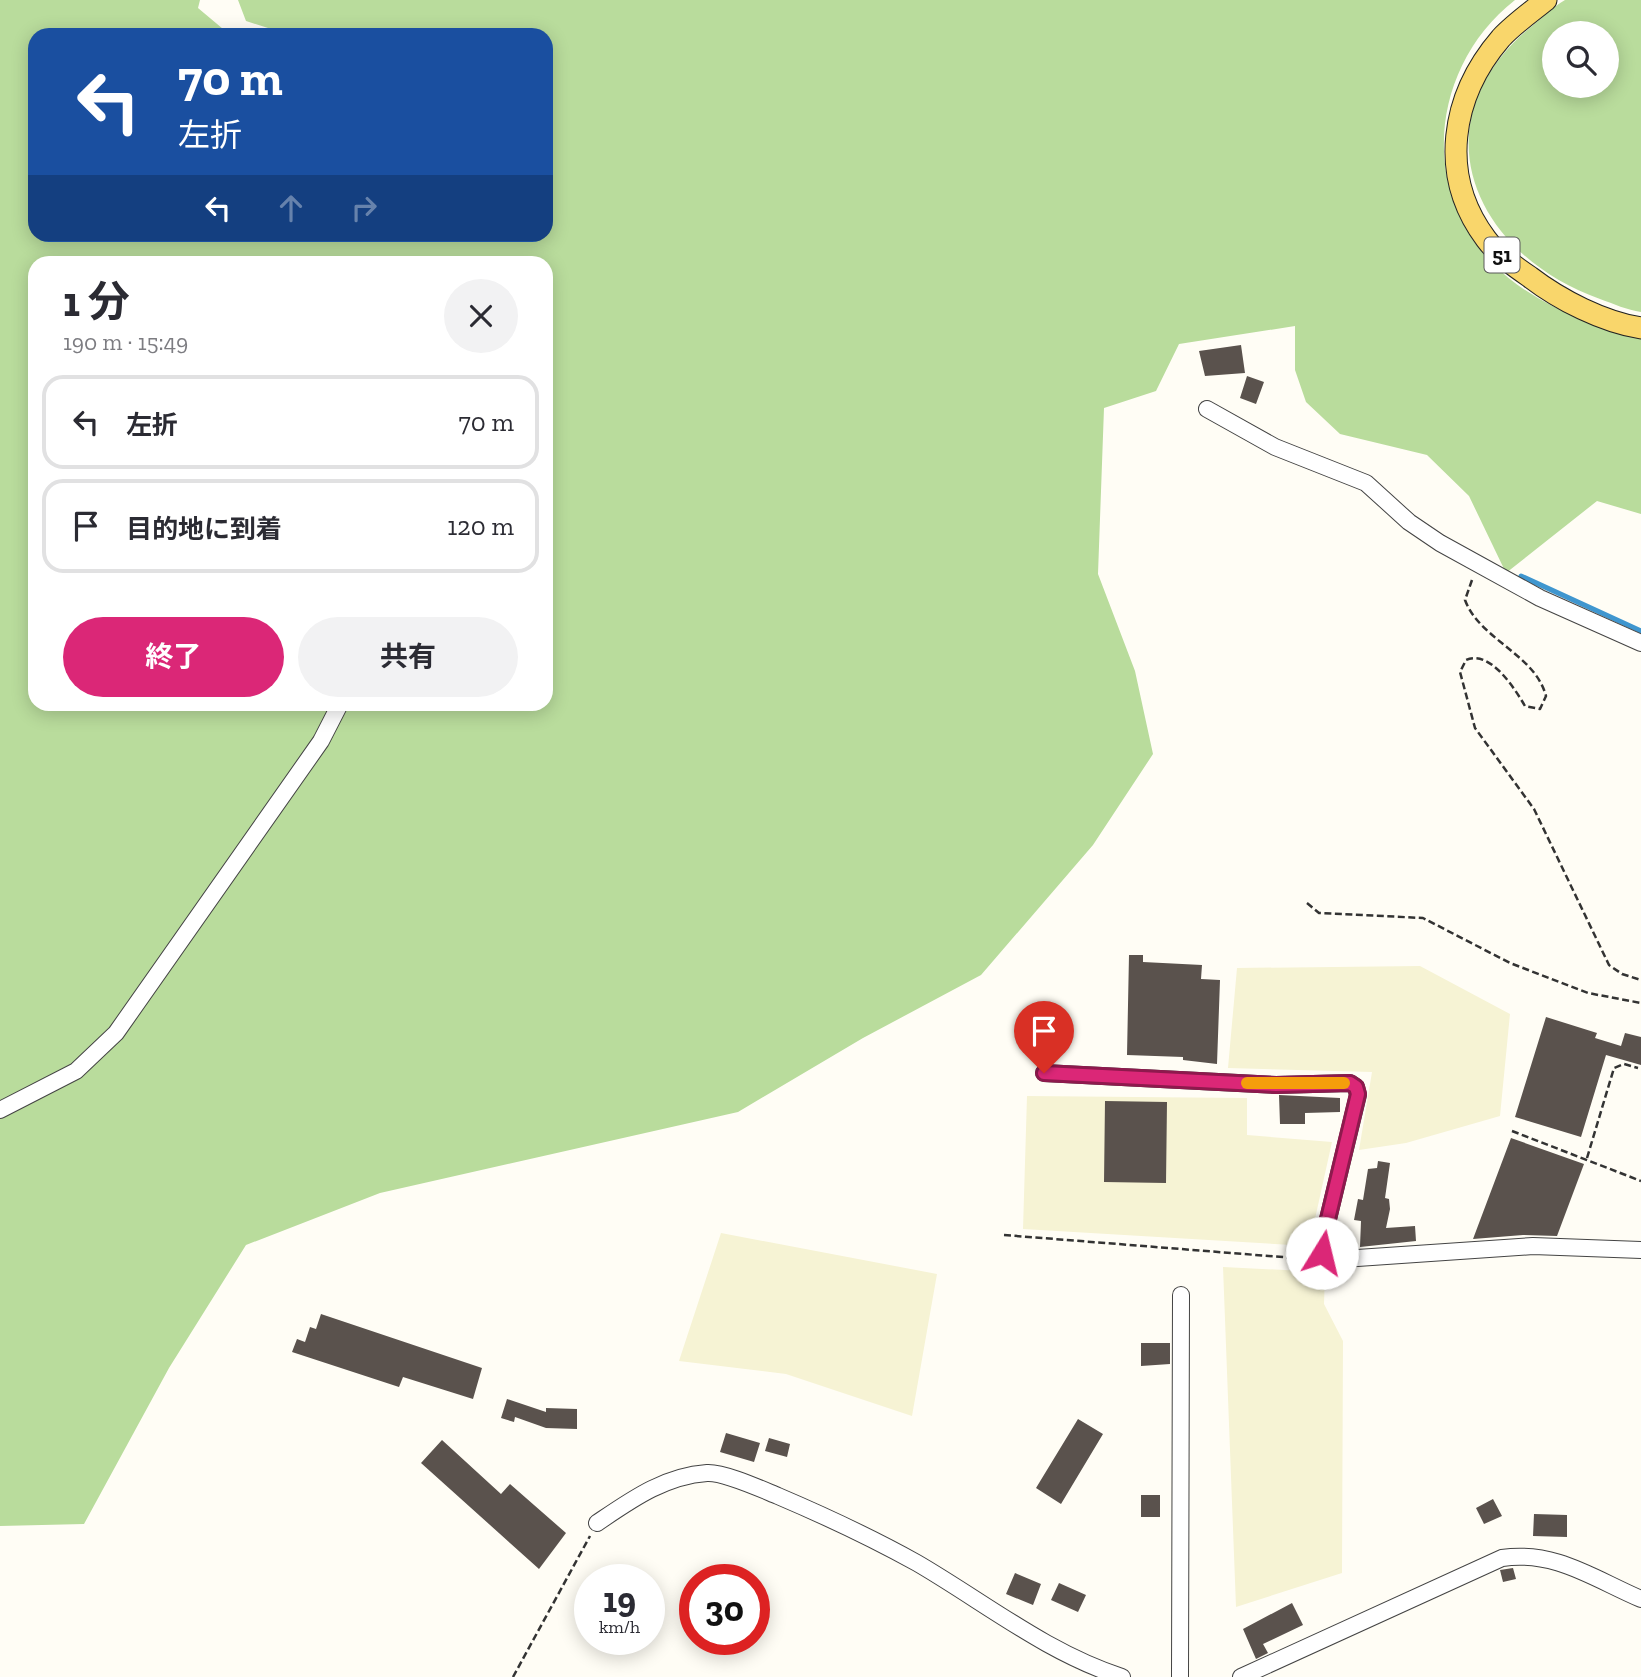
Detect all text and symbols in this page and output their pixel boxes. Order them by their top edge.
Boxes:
map controls [1542,21,1619,98]
button: search [1542,21,1619,98]
text: 70 m [178,49,283,108]
icon: left [63,56,154,147]
text: 左折 [178,116,242,154]
icon: left [199,189,237,227]
icon: ahead [272,189,310,227]
icon: right [345,189,383,227]
road number: 51 [1484,238,1520,272]
text: 1 分 [63,276,130,327]
button: close [444,279,518,353]
text: 190 m · 15:49 [63,328,188,356]
icon: left [67,403,105,441]
text: 70 m [458,406,514,438]
text: 左折 [126,409,178,441]
icon: arrive [67,507,105,545]
text: 120 m [447,510,514,542]
text: 目的地に到着 [126,513,282,545]
button: 終了 [63,617,284,697]
button: 共有 [298,617,518,697]
pin [1014,1001,1074,1073]
icon: arrive [1025,1012,1063,1050]
position arrow [1285,1216,1359,1290]
speed limit sign: 30 [679,1564,770,1655]
text: 19 [603,1579,636,1621]
text: km/h [599,1616,640,1638]

